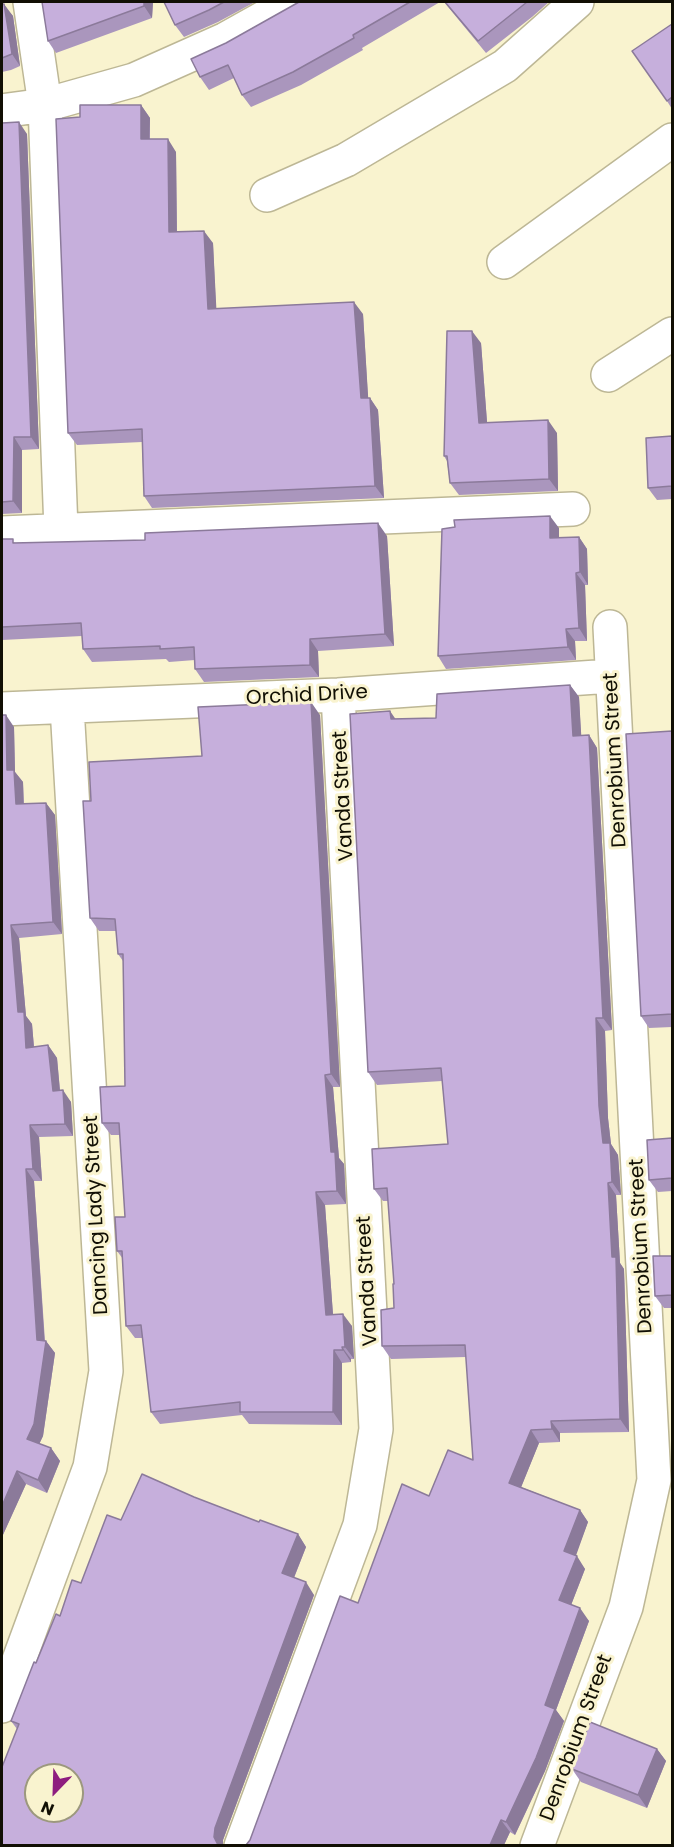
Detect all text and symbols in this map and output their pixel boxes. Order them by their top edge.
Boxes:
street label: Denrobium Street [599,672,633,848]
street label: Orchid Drive [245,681,369,711]
street label: Vanda Street [329,730,359,862]
street label: Dancing Lady Street [80,1114,114,1316]
street label: Denrobium Street [625,1158,659,1334]
street label: Vanda Street [353,1215,383,1347]
street label: Denrobium Street [536,1652,618,1824]
north arrow [24,1763,84,1823]
text: N [38,1795,58,1821]

